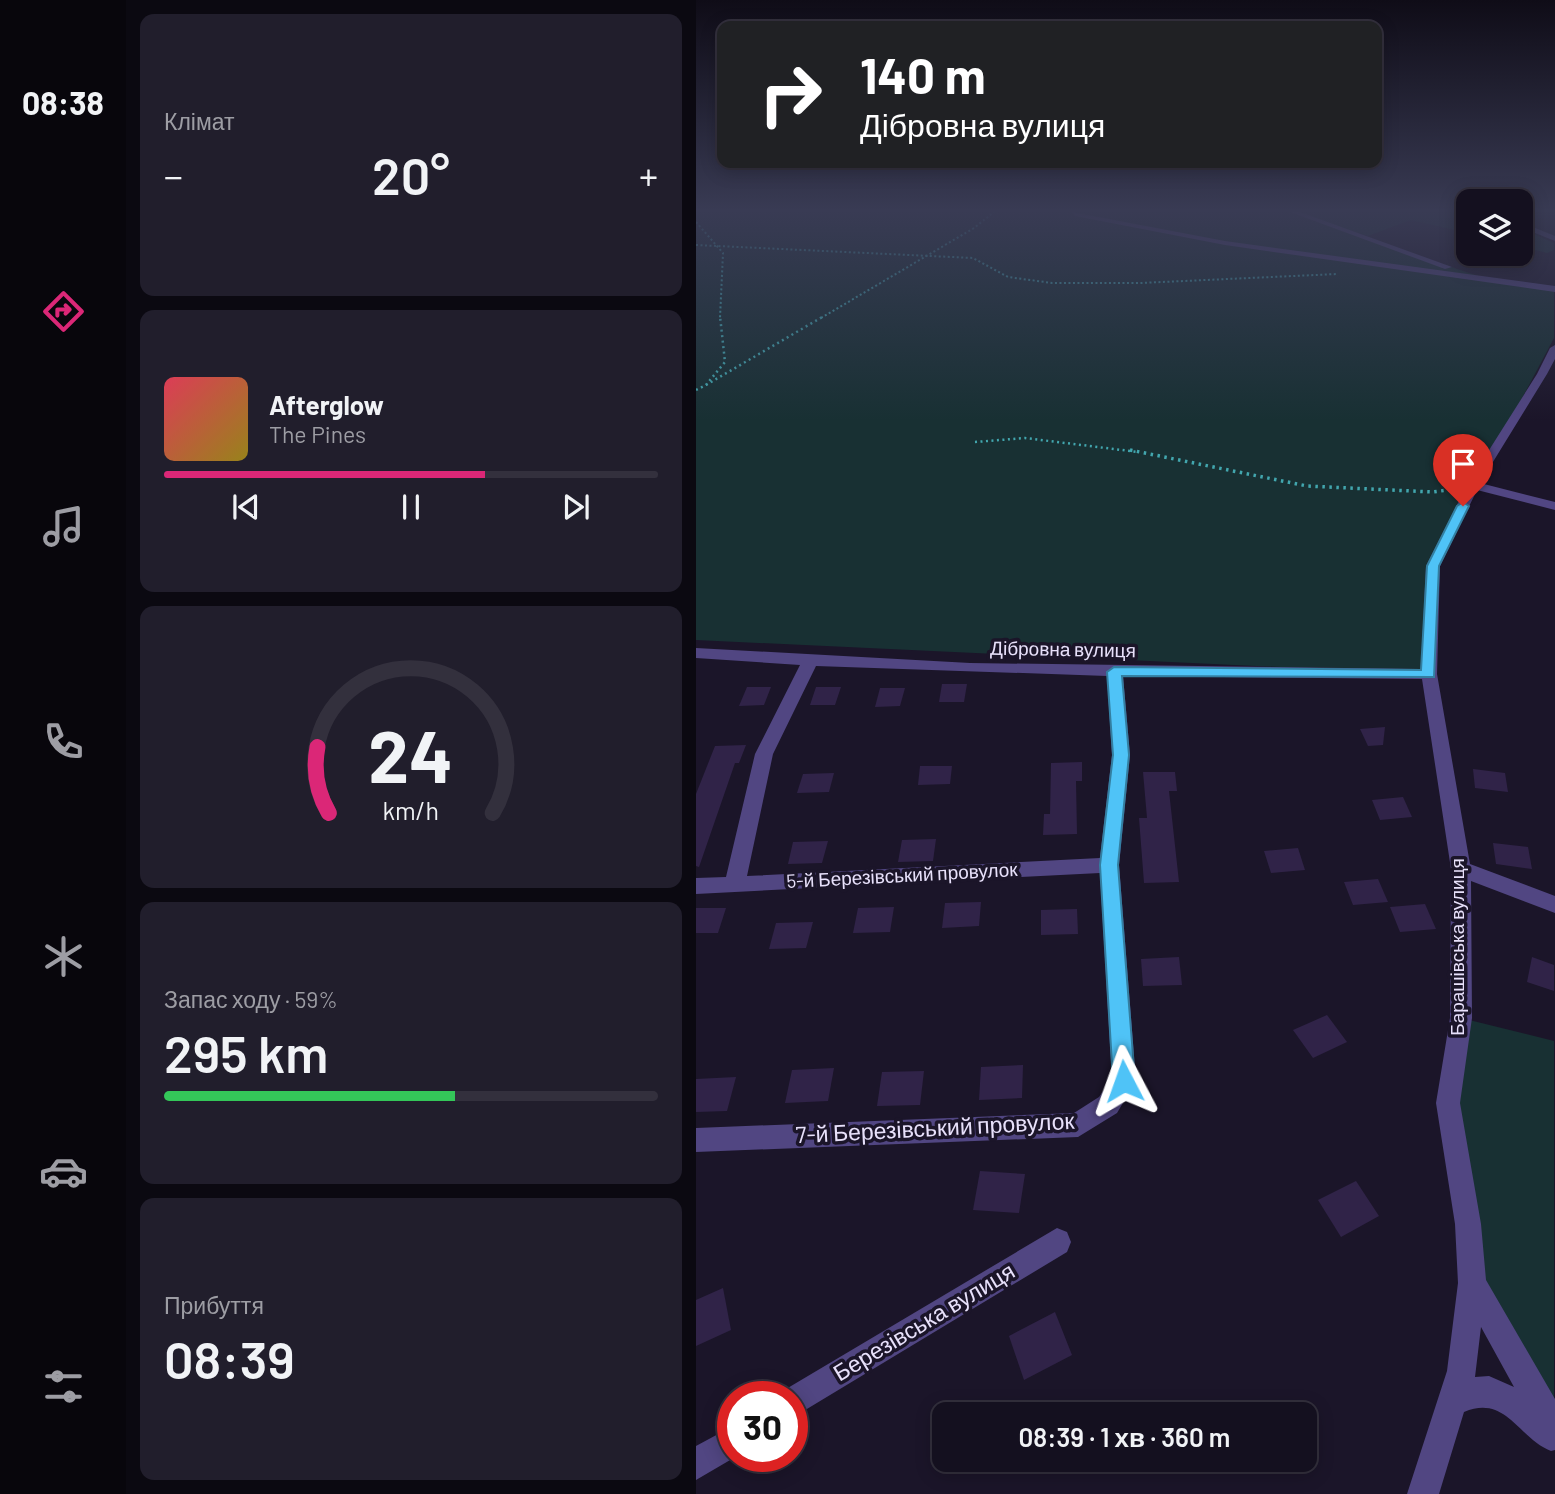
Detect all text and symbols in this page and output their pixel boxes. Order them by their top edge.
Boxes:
text: 140 m [860,45,986,104]
icon: right [745,49,836,140]
text: 08:38 [22,83,104,121]
text: Дібровна вулиця [860,105,1105,143]
text: Клімат [164,107,235,135]
text: 20° [372,143,450,205]
text: − [164,152,183,198]
text: + [639,152,658,198]
map controls [1456,189,1533,266]
button: layers [1456,189,1533,266]
icon: directions [39,287,88,336]
text: Afterglow [269,389,384,420]
text: The Pines [269,420,366,448]
pin [1433,434,1493,506]
icon: arrive [1444,445,1482,483]
icon: previous [227,488,265,526]
icon: pause [392,488,430,526]
icon: next [557,488,595,526]
icon: music [39,502,88,551]
street label: Дібровна вулиця [990,636,1136,661]
text: 24 [369,710,453,798]
icon: phone [39,717,88,766]
text: km/h [383,795,439,825]
street label: 5-й Березівський провулок [786,857,1019,892]
street label: Барашівська вулиця [1445,858,1468,1036]
icon: climate [39,932,88,981]
text: Запас ходу · 59% [164,985,338,1013]
text: 295 km [164,1021,328,1083]
position arrow [1087,1044,1161,1118]
street label: 7-й Березівський провулок [795,1106,1076,1148]
icon: car [39,1147,88,1196]
street label: Березівська вулиця [828,1256,1019,1386]
text: Прибуття [164,1291,264,1319]
text: 08:39 [164,1327,295,1389]
icon: filters [39,1362,88,1411]
speed limit sign: 30 [717,1381,808,1472]
text: 08:39 · 1 хв · 360 m [1019,1421,1230,1452]

